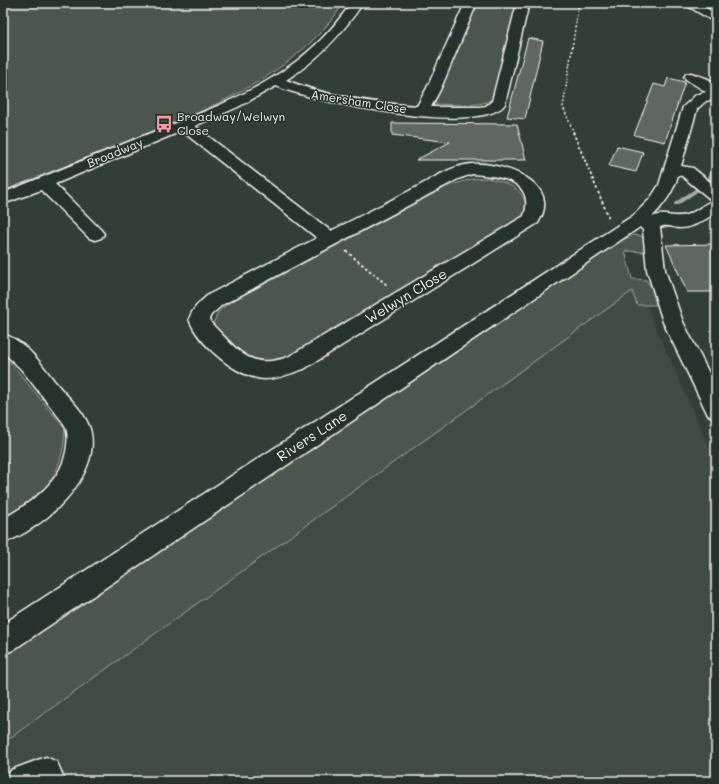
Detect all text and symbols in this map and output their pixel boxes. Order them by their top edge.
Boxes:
street label: Amersham Close [310,86,408,116]
place label: Broadway/Welwyn Close [177,108,285,138]
bus stop icon: Broadway/Welwyn Close [154,114,174,134]
street label: Broadway [84,134,145,170]
street label: Welwyn Close [361,264,450,327]
street label: Rivers Lane [273,406,351,465]

